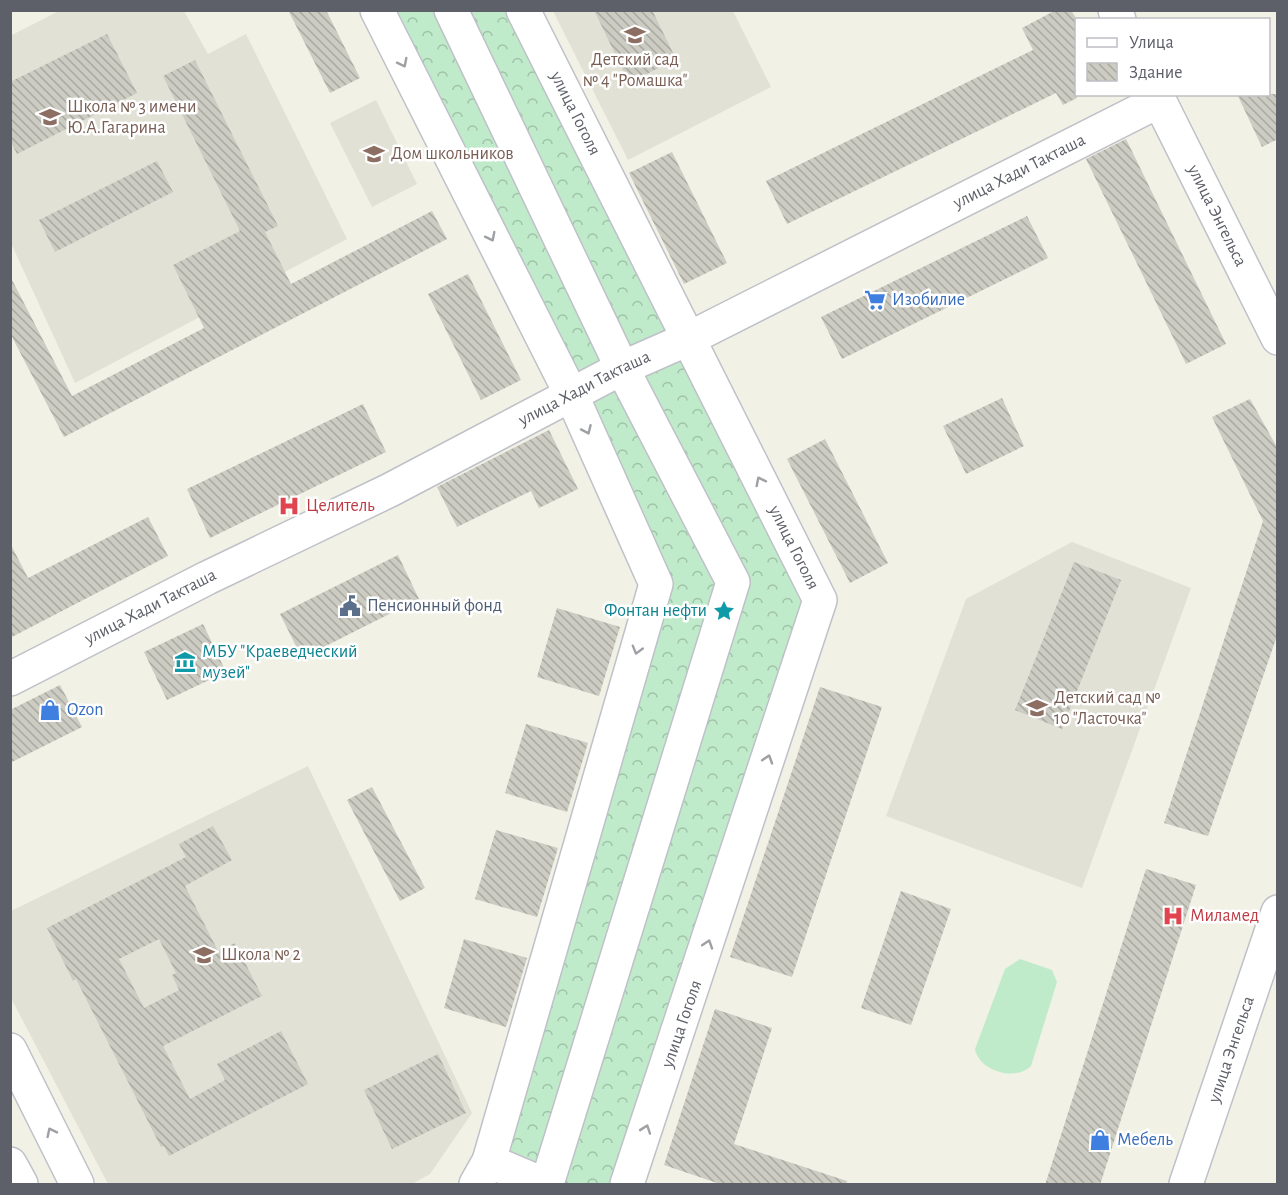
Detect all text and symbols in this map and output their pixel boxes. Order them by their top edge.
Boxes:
legend [1075,18,1270,96]
school or university icon: Детский сад № 4 "Ромашка" [623,23,647,47]
text: Улица [1129,34,1174,52]
place label: Детский сад № 4 "Ромашка" [582,51,688,90]
one-way arrow [396,56,407,67]
text: Здание [1129,64,1183,82]
street label: улица Гоголя [546,68,604,159]
place label: Школа № 3 имени Ю.А.Гагарина [67,98,196,137]
school or university icon: Школа № 3 имени Ю.А.Гагарина [38,105,62,129]
street label: улица Хади Такташа [950,131,1088,213]
school or university icon: Дом школьников [362,142,386,166]
place label: Дом школьников [391,145,514,163]
street label: улица Энгельса [1183,161,1250,269]
one-way arrow [484,230,496,241]
supermarket icon: Изобилие [863,288,887,312]
place label: Изобилие [892,290,965,309]
street label: улица Хади Такташа [515,348,653,430]
one-way arrow [580,424,592,435]
one-way arrow [756,477,767,487]
hospital icon: Целитель [277,494,301,518]
place label: Целитель [306,497,375,515]
street label: улица Гоголя [765,502,822,593]
street label: улица Хади Такташа [81,566,219,649]
public building icon: Пенсионный фонд [338,594,362,618]
place label: Пенсионный фонд [367,597,502,615]
place icon: Фонтан нефти [712,599,736,623]
place label: Фонтан нефти [604,602,707,620]
place label: МБУ "Краеведческий музей" [202,643,358,682]
one-way arrow [632,644,644,655]
museum icon: МБУ "Краеведческий музей" [173,650,197,674]
place label: Детский сад № 10 "Ласточка" [1054,689,1161,728]
school or university icon: Детский сад № 10 "Ласточка" [1025,696,1049,720]
shop icon: Ozon [38,698,62,722]
place label: Ozon [67,701,104,719]
one-way arrow [761,754,774,765]
hospital icon: Миламед [1161,904,1185,928]
place label: Миламед [1190,907,1259,925]
one-way arrow [701,939,713,950]
school or university icon: Школа № 2 [192,943,216,967]
place label: Школа № 2 [221,946,301,964]
street label: улица Гоголя [658,978,705,1071]
street label: улица Энгельса [1205,994,1258,1106]
one-way arrow [639,1124,651,1135]
one-way arrow [46,1127,58,1138]
shop icon: Мебель [1088,1128,1112,1152]
place label: Мебель [1117,1130,1173,1149]

